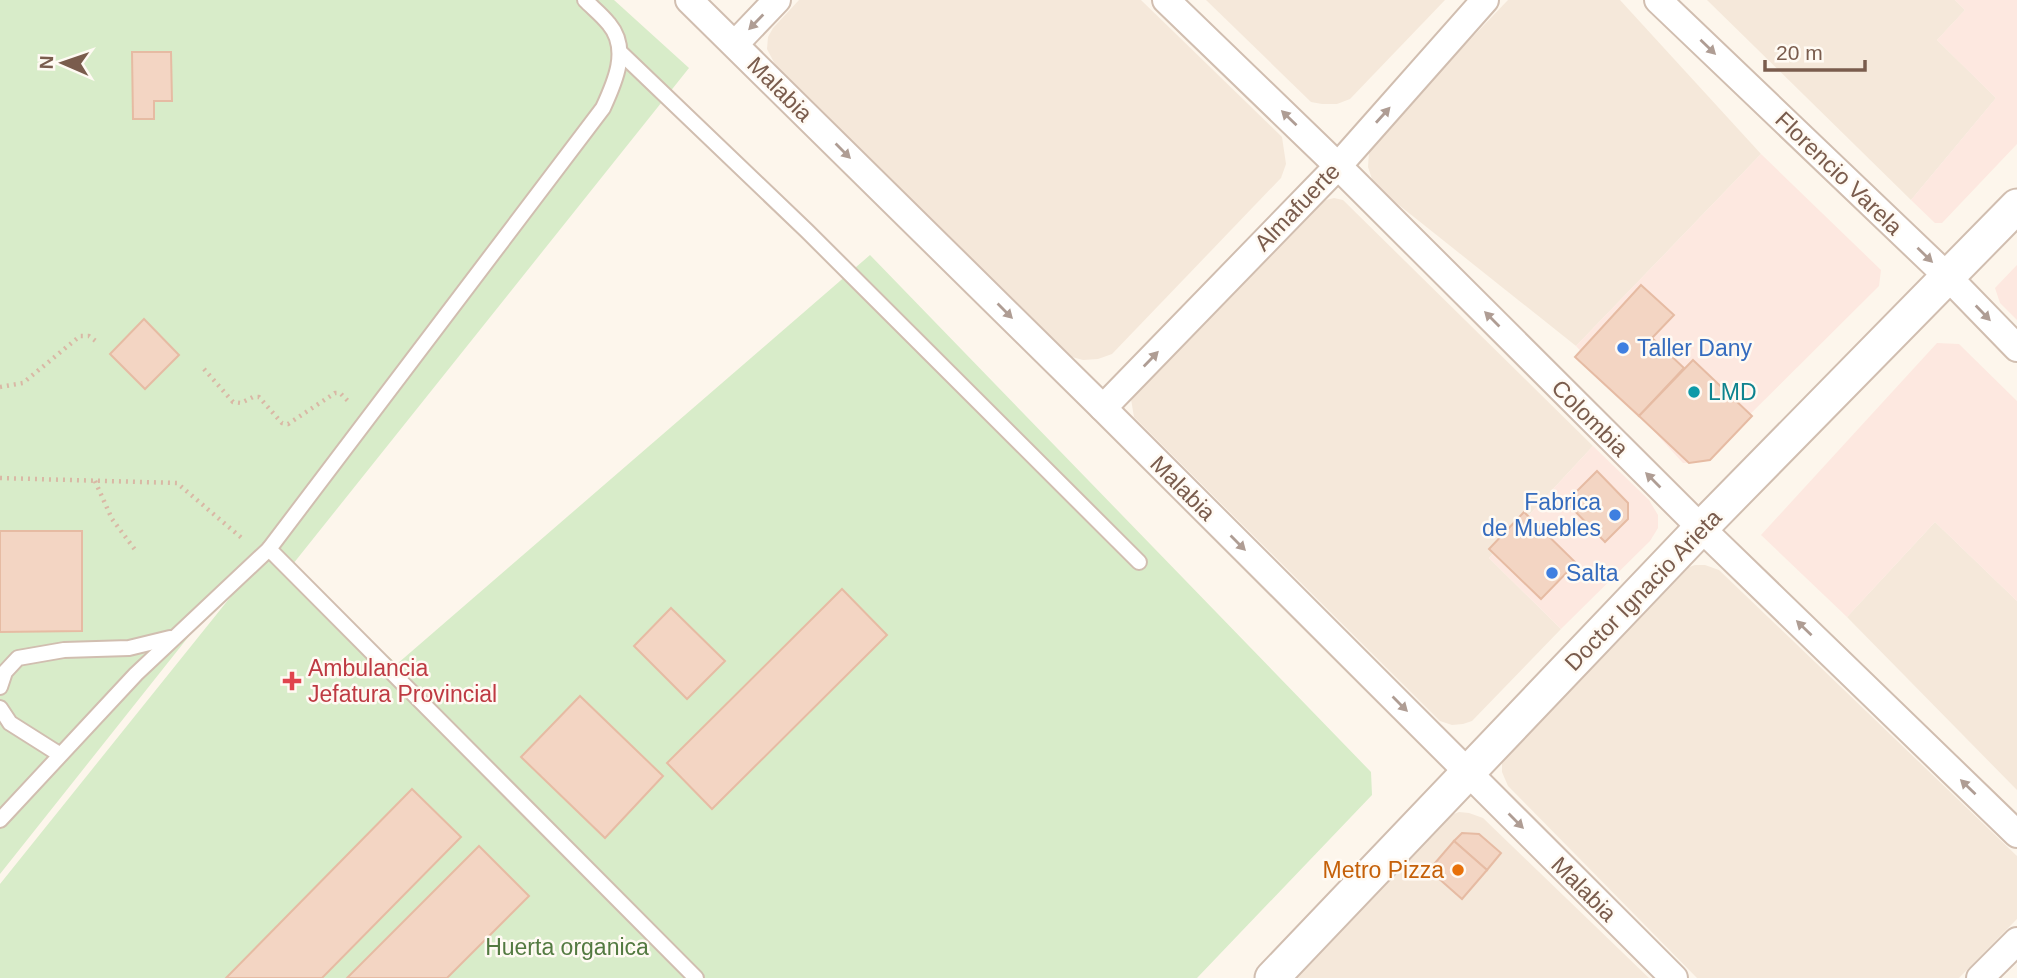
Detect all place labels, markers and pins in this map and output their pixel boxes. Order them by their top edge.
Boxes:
place label: Taller Dany [1637,335,1753,361]
marker: Taller Dany [1615,340,1631,356]
place label: LMD [1708,379,1757,405]
marker: LMD [1686,384,1702,400]
place label: Fabrica de Muebles [1482,489,1601,541]
marker: Fabrica de Muebles [1607,507,1623,523]
place label: Salta [1566,560,1619,586]
marker: Salta [1544,565,1560,581]
place label: Ambulancia Jefatura Provincial [308,655,497,707]
marker: Ambulancia Jefatura Provincial [282,671,302,691]
place label: Metro Pizza [1323,857,1444,883]
marker: Metro Pizza [1450,862,1466,878]

